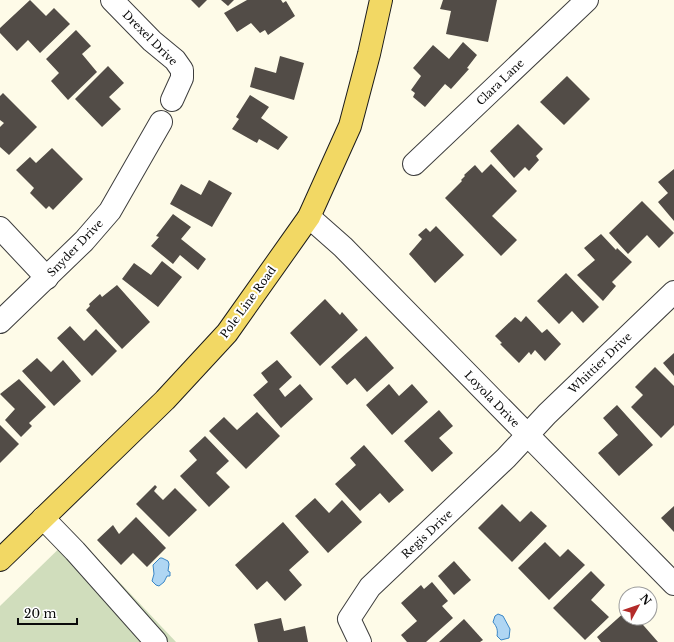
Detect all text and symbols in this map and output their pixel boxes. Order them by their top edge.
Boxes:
street label: Drexel Drive [120,8,180,68]
street label: Clara Lane [473,56,527,108]
street label: Snyder Drive [44,216,106,280]
street label: Pole Line Road [217,263,279,341]
street label: Whittier Drive [565,329,634,397]
street label: Loyola Drive [462,368,522,430]
street label: Regis Drive [399,507,455,561]
north arrow [618,586,658,626]
text: N [637,591,655,609]
scale bar [18,600,77,626]
text: 20 m [24,606,56,621]

